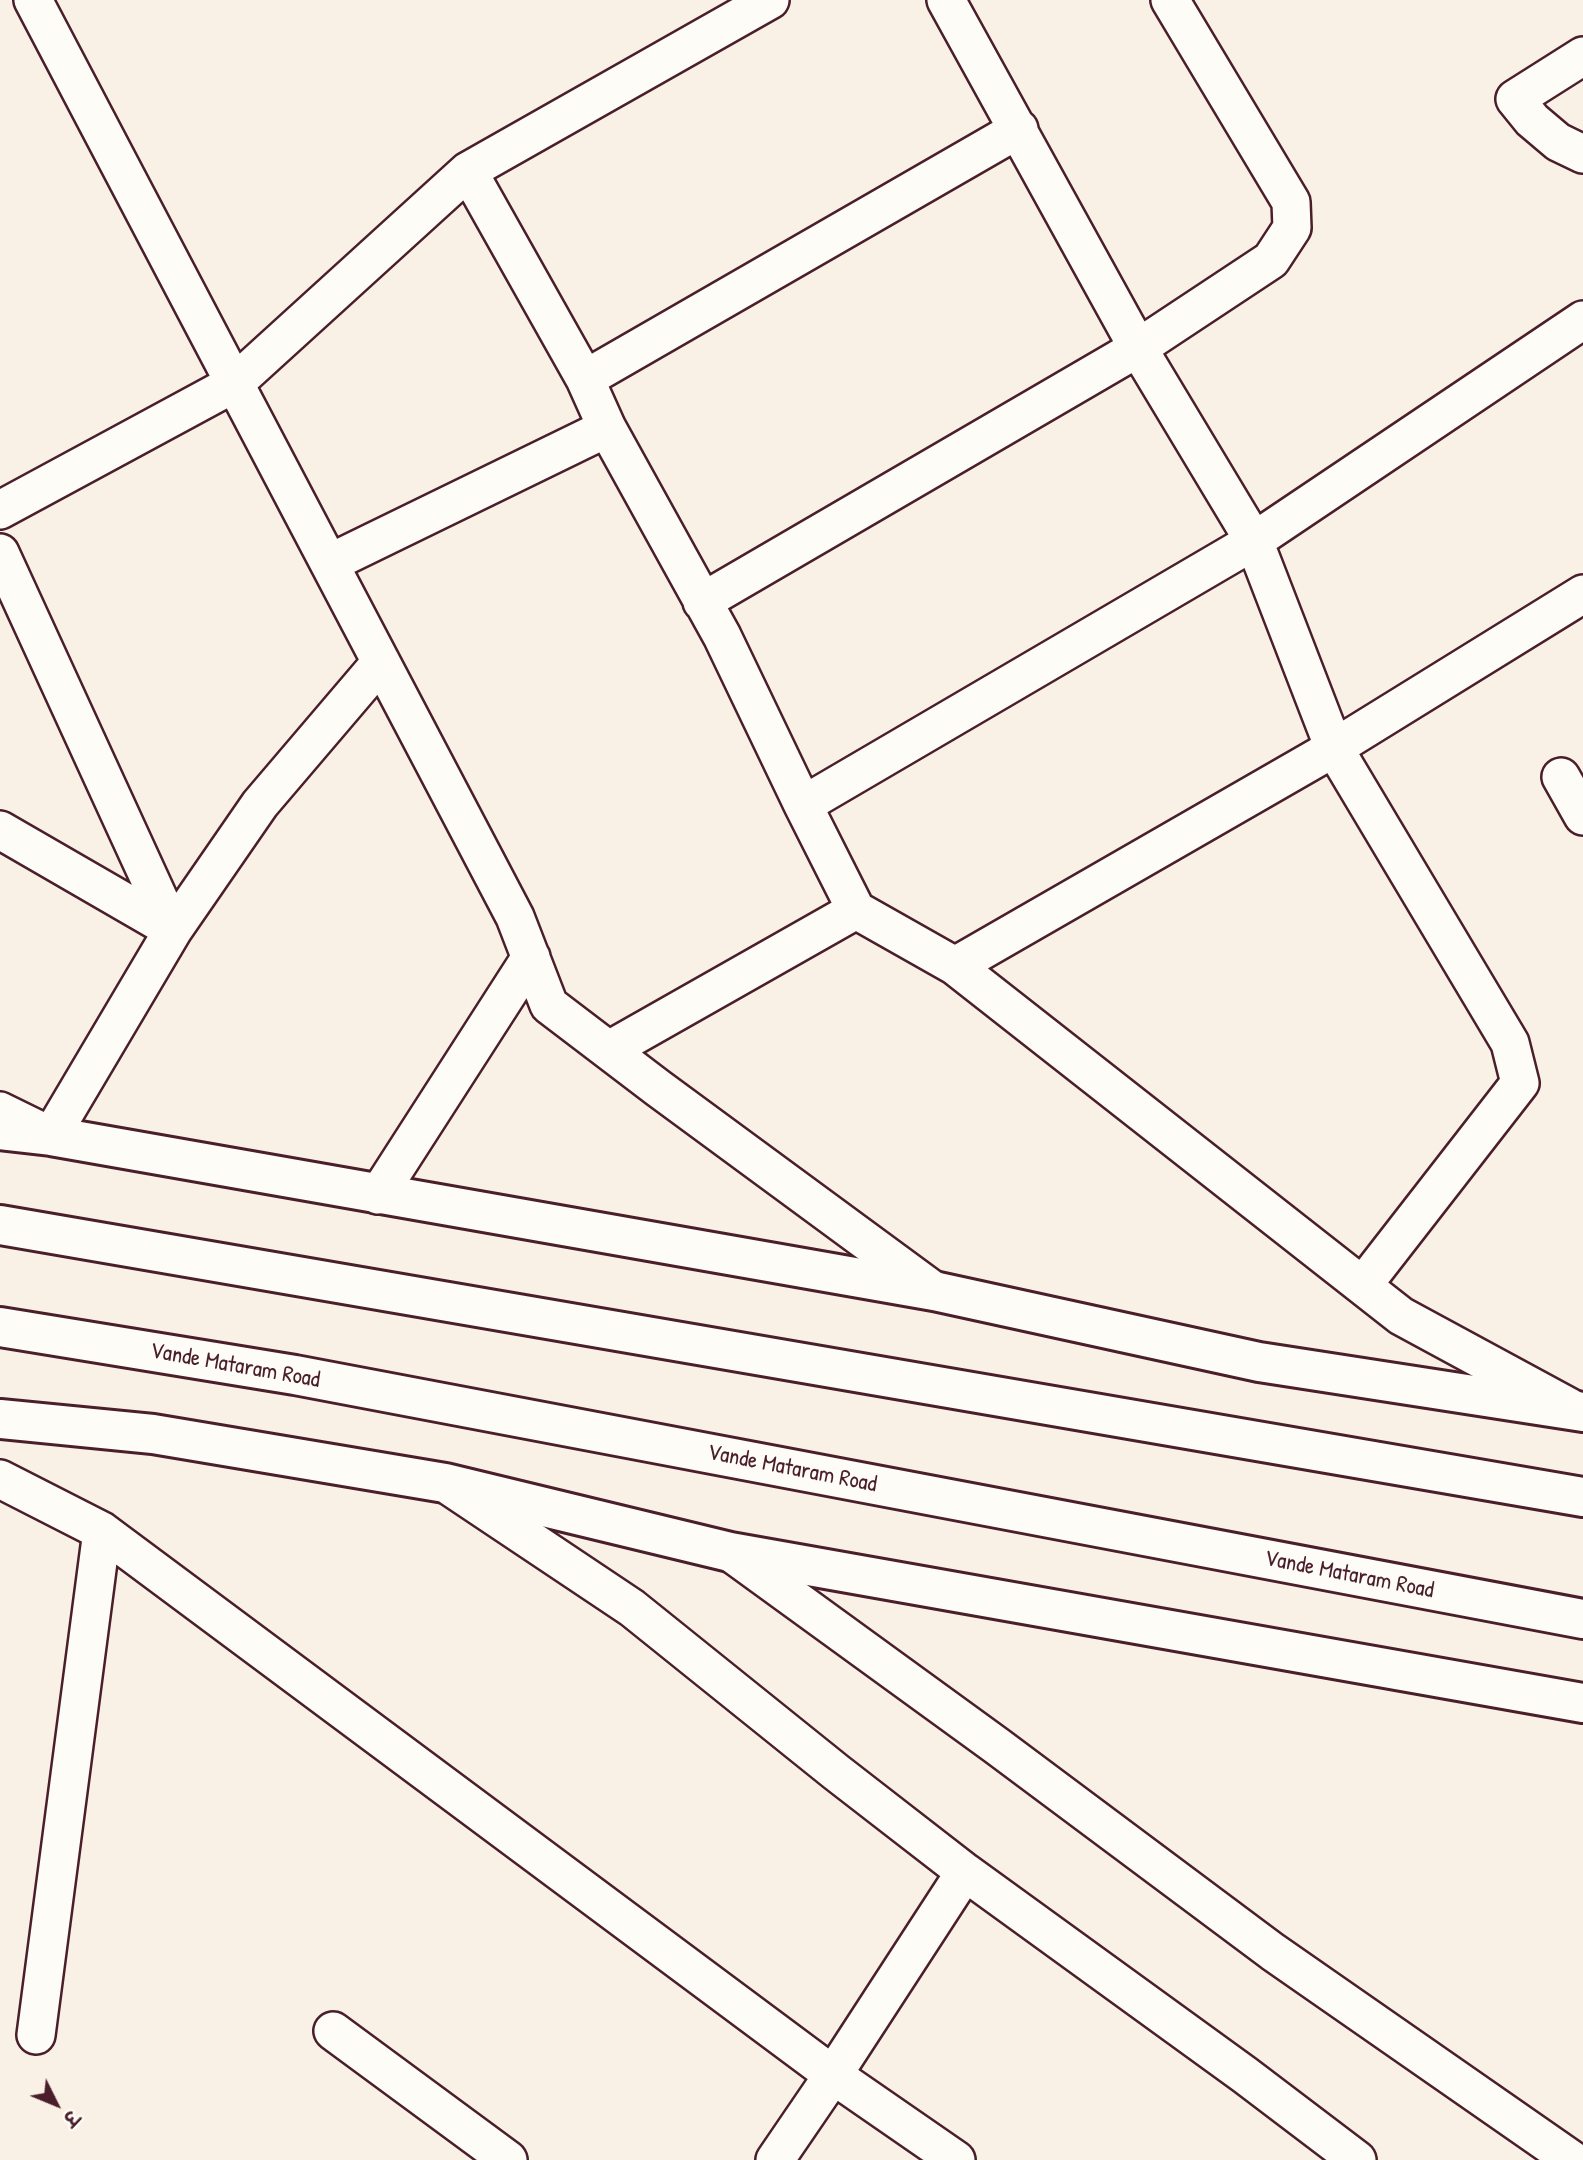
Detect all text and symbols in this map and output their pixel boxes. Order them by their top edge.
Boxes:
street label: Vande Mataram Road [148,1337,322,1395]
street label: Vande Mataram Road [705,1439,879,1499]
street label: Vande Mataram Road [1262,1545,1436,1605]
north arrow [21,2069,91,2139]
text: उ [58,2105,85,2132]

